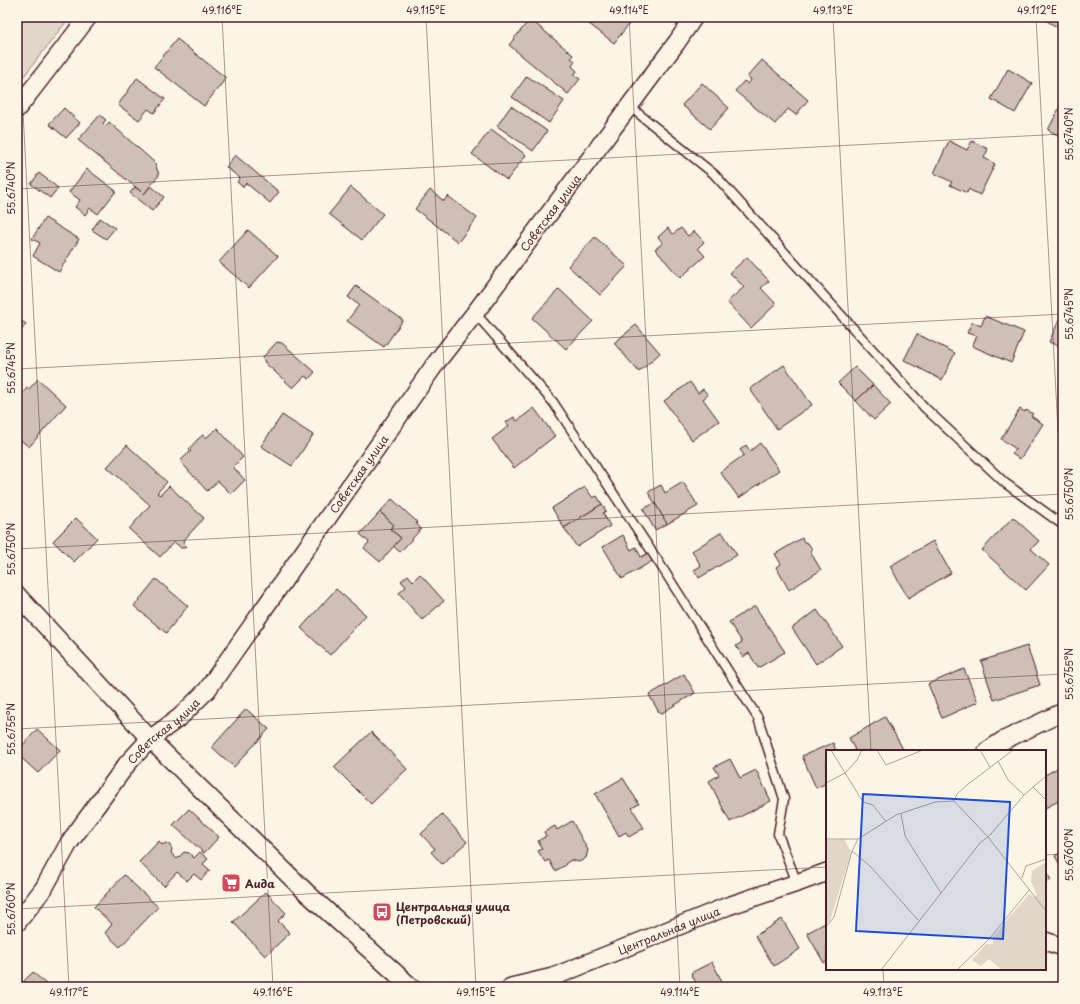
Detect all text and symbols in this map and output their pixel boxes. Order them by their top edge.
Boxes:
text: 49.116°E [202,2,242,17]
text: 49.115°E [406,2,446,17]
text: 49.114°E [609,2,649,17]
text: 49.113°E [813,2,853,17]
text: 49.112°E [1017,2,1057,17]
text: 55.6740°N [1061,107,1076,161]
text: 55.6740°N [3,161,18,215]
street label: Советская улица [515,170,584,255]
text: 55.6745°N [1061,288,1076,340]
text: 55.6745°N [3,342,18,394]
street label: Советская улица [325,431,392,517]
text: 55.6750°N [1061,467,1076,520]
text: 55.6750°N [3,522,18,575]
text: 55.6755°N [1061,648,1076,700]
street label: Советская улица [123,694,203,767]
text: 55.6755°N [3,703,18,755]
inset map [826,750,1046,970]
text: 55.6760°N [1061,828,1076,882]
supermarket icon: Аида [220,872,242,894]
place label: Аида [245,875,275,892]
text: 55.6760°N [3,882,18,936]
place label: Центральная улица (Петровский) [396,898,511,928]
bus stop icon: Центральная улица (Петровский) [371,901,393,923]
street label: Центральная улица [615,902,722,958]
text: 49.117°E [50,984,88,999]
text: 49.116°E [253,984,293,999]
text: 49.115°E [456,984,496,999]
text: 49.114°E [660,984,700,999]
text: 49.113°E [863,984,903,999]

